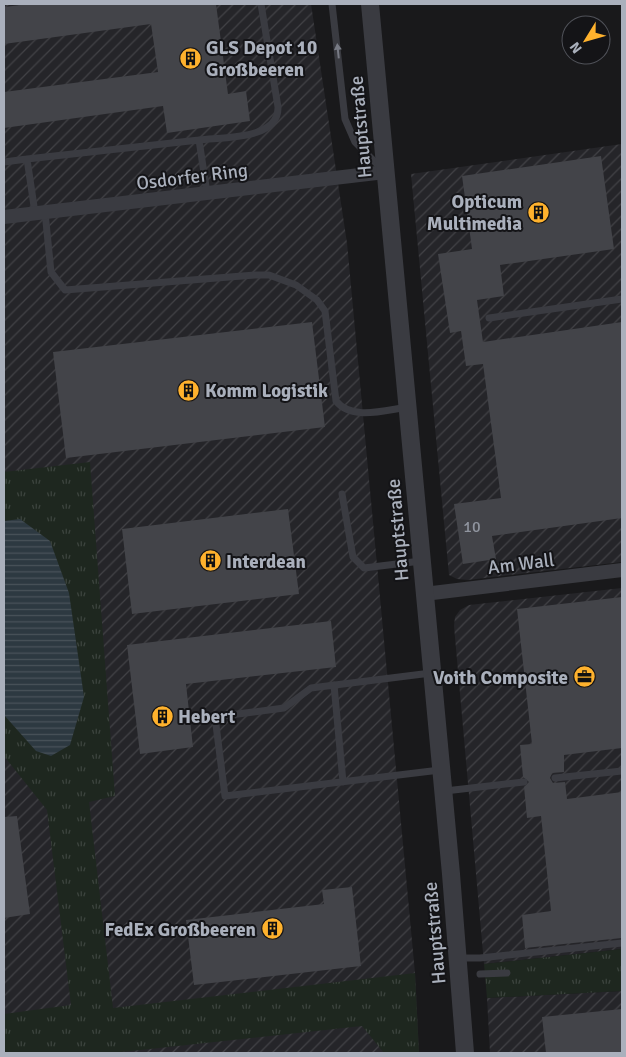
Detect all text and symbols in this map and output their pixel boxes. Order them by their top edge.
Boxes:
north arrow [561,15,611,65]
place label: GLS Depot 10 Großbeeren [206,36,317,82]
text: N [566,39,586,57]
one-way arrow [333,42,341,58]
building icon: GLS Depot 10 Großbeeren [178,46,202,70]
street label: Hauptstraße [345,75,377,179]
street label: Osdorfer Ring [135,158,249,196]
place label: Opticum Multimedia [427,190,522,236]
building icon: Opticum Multimedia [526,200,550,224]
building icon: Komm Logistik [177,378,201,402]
place label: Komm Logistik [205,379,328,403]
street label: Hauptstraße [382,478,414,582]
house number: 10 [463,517,481,537]
street label: Am Wall [486,548,556,580]
building icon: Interdean [198,549,222,573]
place label: Interdean [226,550,306,574]
office icon: Voith Composite [572,665,596,689]
place label: Voith Composite [433,666,568,690]
building icon: Hebert [150,704,174,728]
place label: Hebert [178,705,235,729]
street label: Hauptstraße [419,881,451,985]
building icon: FedEx Großbeeren [260,917,284,941]
place label: FedEx Großbeeren [104,918,256,942]

